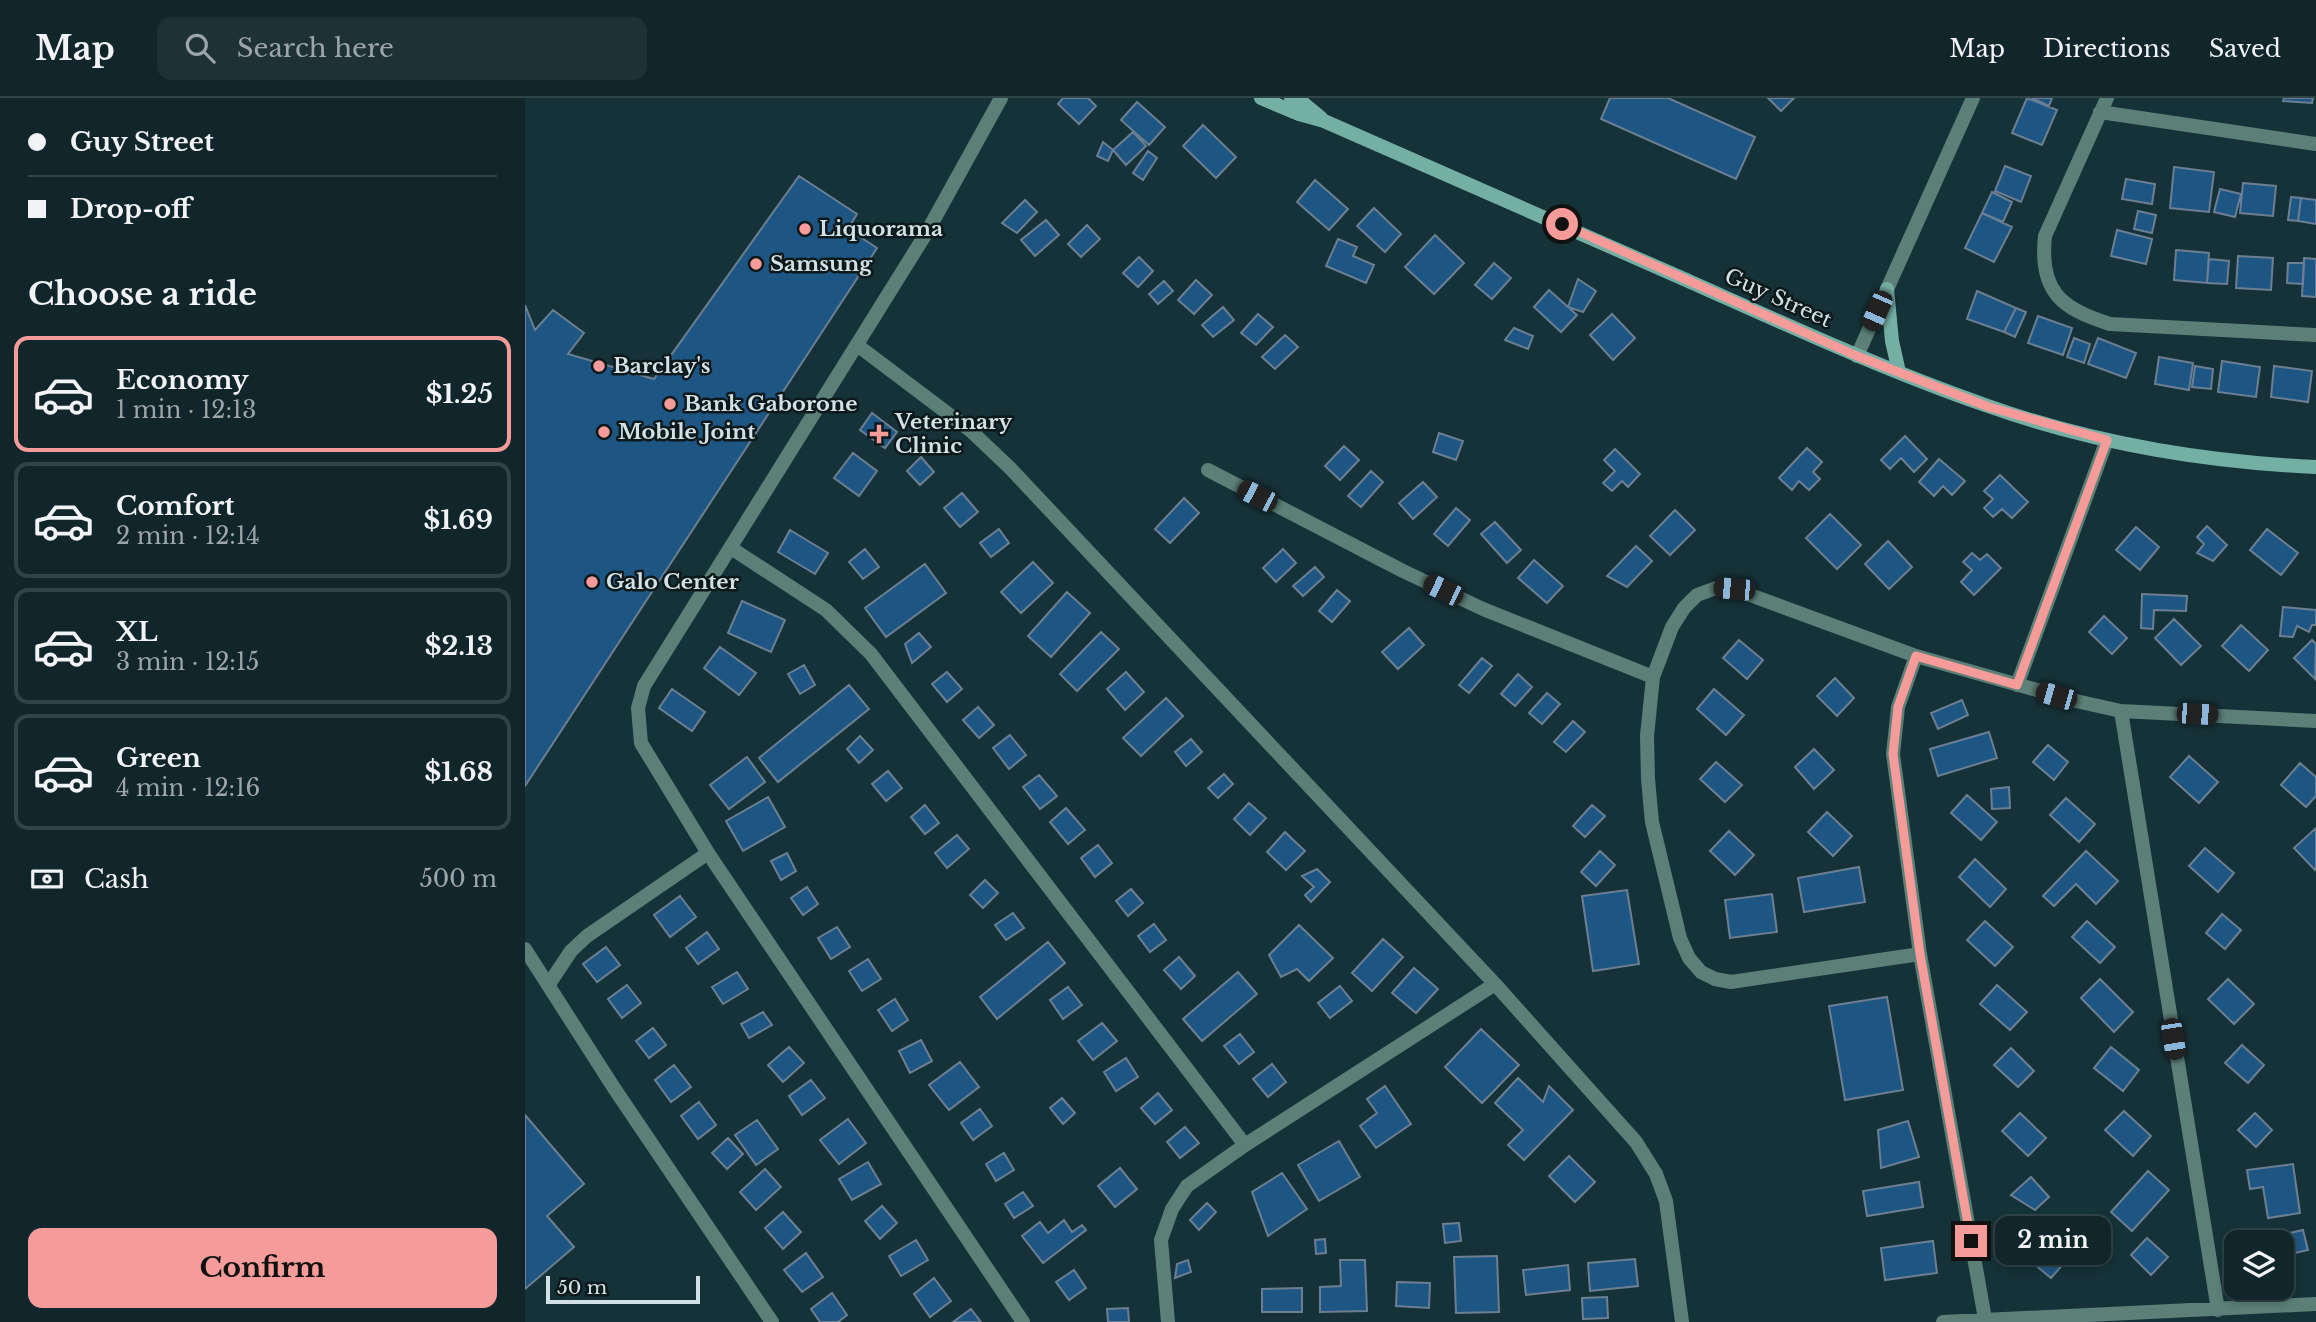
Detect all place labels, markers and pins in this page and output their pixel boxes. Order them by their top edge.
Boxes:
place label: Liquorama [819,216,943,242]
marker: Liquorama [797,221,813,237]
place label: Samsung [770,251,873,277]
marker: Samsung [748,256,764,272]
place label: Barclay's [613,353,711,379]
marker: Barclay's [591,358,607,374]
place label: Bank Gaborone [684,391,858,417]
marker: Bank Gaborone [662,396,678,412]
place label: Veterinary Clinic [894,409,1013,459]
place label: Mobile Joint [618,419,755,445]
marker: Mobile Joint [596,424,612,440]
marker: Veterinary Clinic [869,424,889,444]
place label: Galo Center [606,569,739,595]
marker: Galo Center [584,574,600,590]

